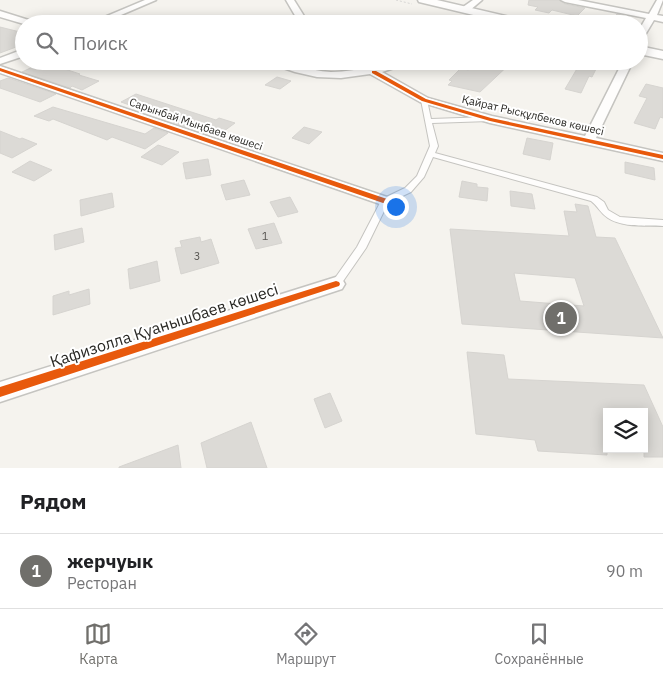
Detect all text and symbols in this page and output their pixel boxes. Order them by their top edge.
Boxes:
search box [15,15,648,70]
icon: search [33,29,61,57]
text: Поиск [73,31,128,55]
street label: Қайрат Рысқұлбеков көшесі [461,92,605,138]
street label: Сарынбай Мыңбаев көшесі [127,95,265,153]
your location [383,194,409,220]
house number: 1 [262,229,269,243]
house number: 3 [194,249,200,263]
street label: Қафизолла Қуанышбаев көшесi [47,279,281,371]
pin: 1 [545,299,577,337]
map controls [603,408,648,453]
button: layers [603,408,648,453]
text: Рядом [20,487,87,515]
text: жерчуык [67,549,153,573]
text: 1 [31,561,41,581]
text: 90 m [606,561,643,581]
text: Ресторан [67,573,137,593]
tab: Карта [79,620,118,668]
tab: Маршрут [276,620,336,668]
tab: Сохранённые [495,620,584,668]

